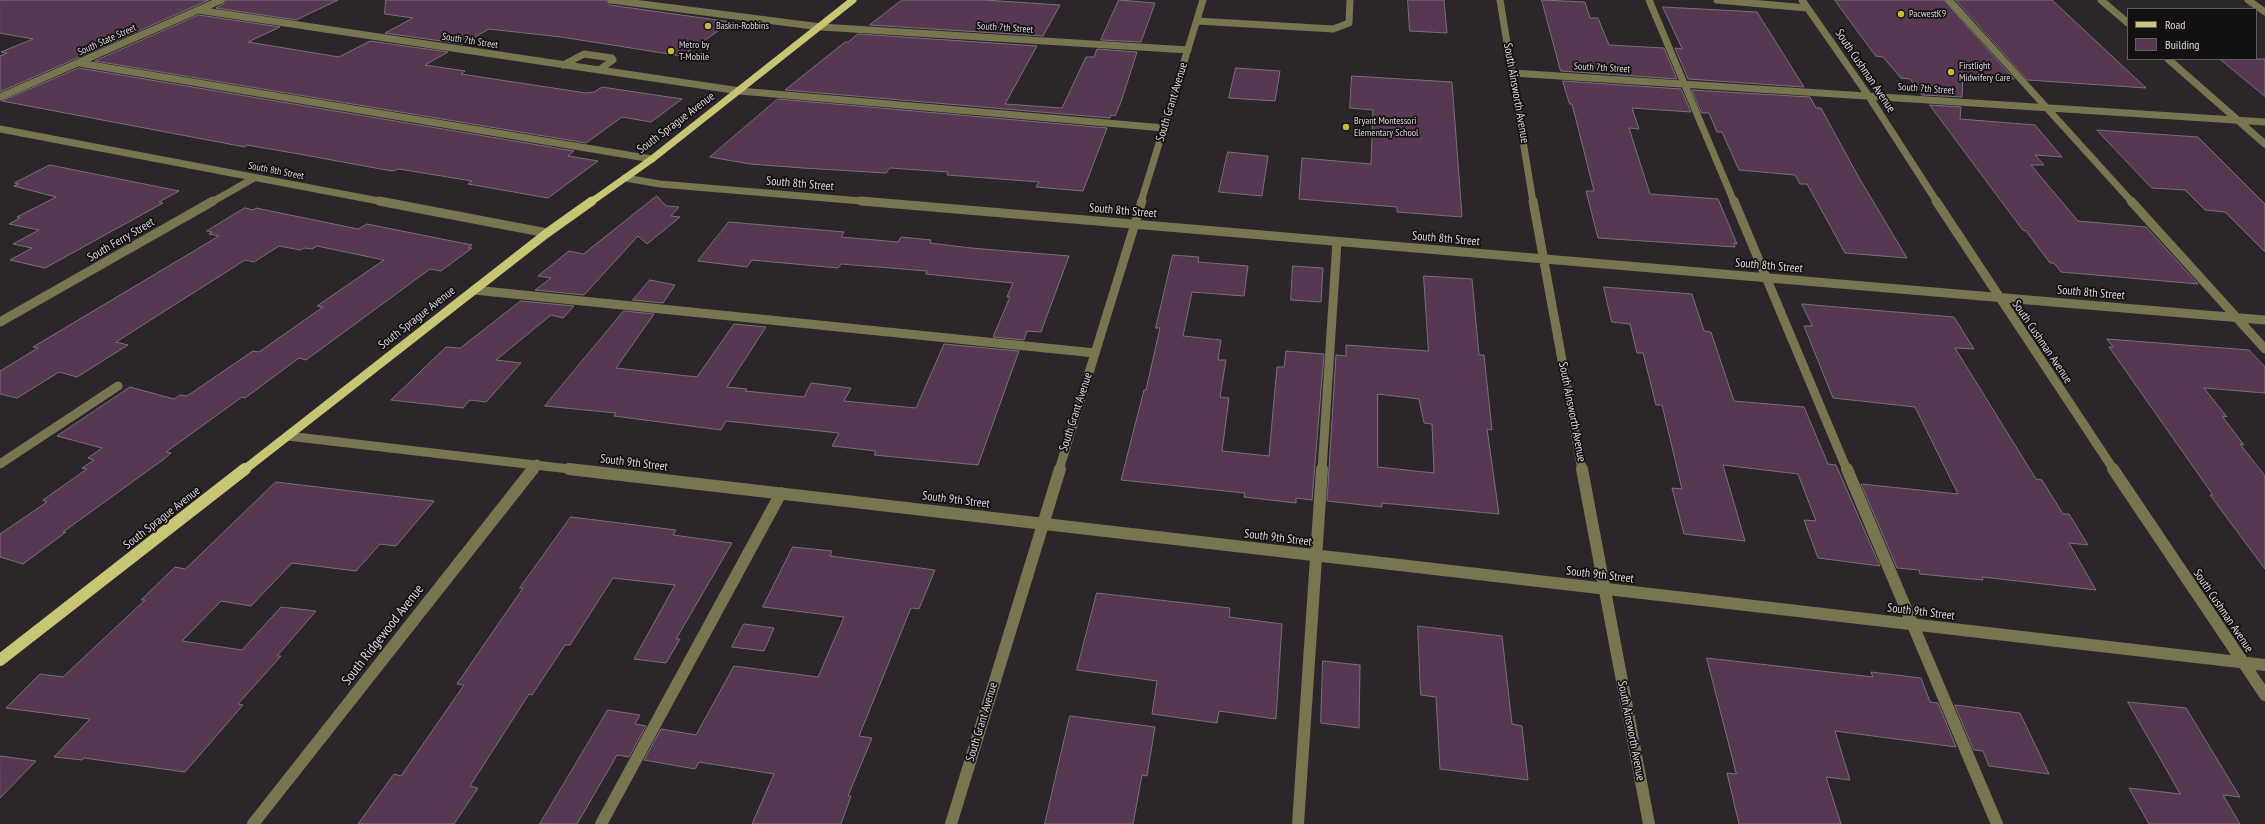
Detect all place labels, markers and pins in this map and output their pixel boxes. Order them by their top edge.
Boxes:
place label: PacwestK9 [1909,8,1946,20]
marker: PacwestK9 [1896,9,1906,19]
place label: Baskin-Robbins [716,20,769,32]
marker: Baskin-Robbins [703,21,713,31]
place label: Metro by T-Mobile [679,39,709,62]
marker: Metro by T-Mobile [666,46,676,56]
place label: Firstlight Midwifery Care [1959,60,2010,84]
marker: Firstlight Midwifery Care [1946,67,1956,77]
place label: Bryant Montessori Elementary School [1354,115,1418,138]
marker: Bryant Montessori Elementary School [1341,122,1351,132]

